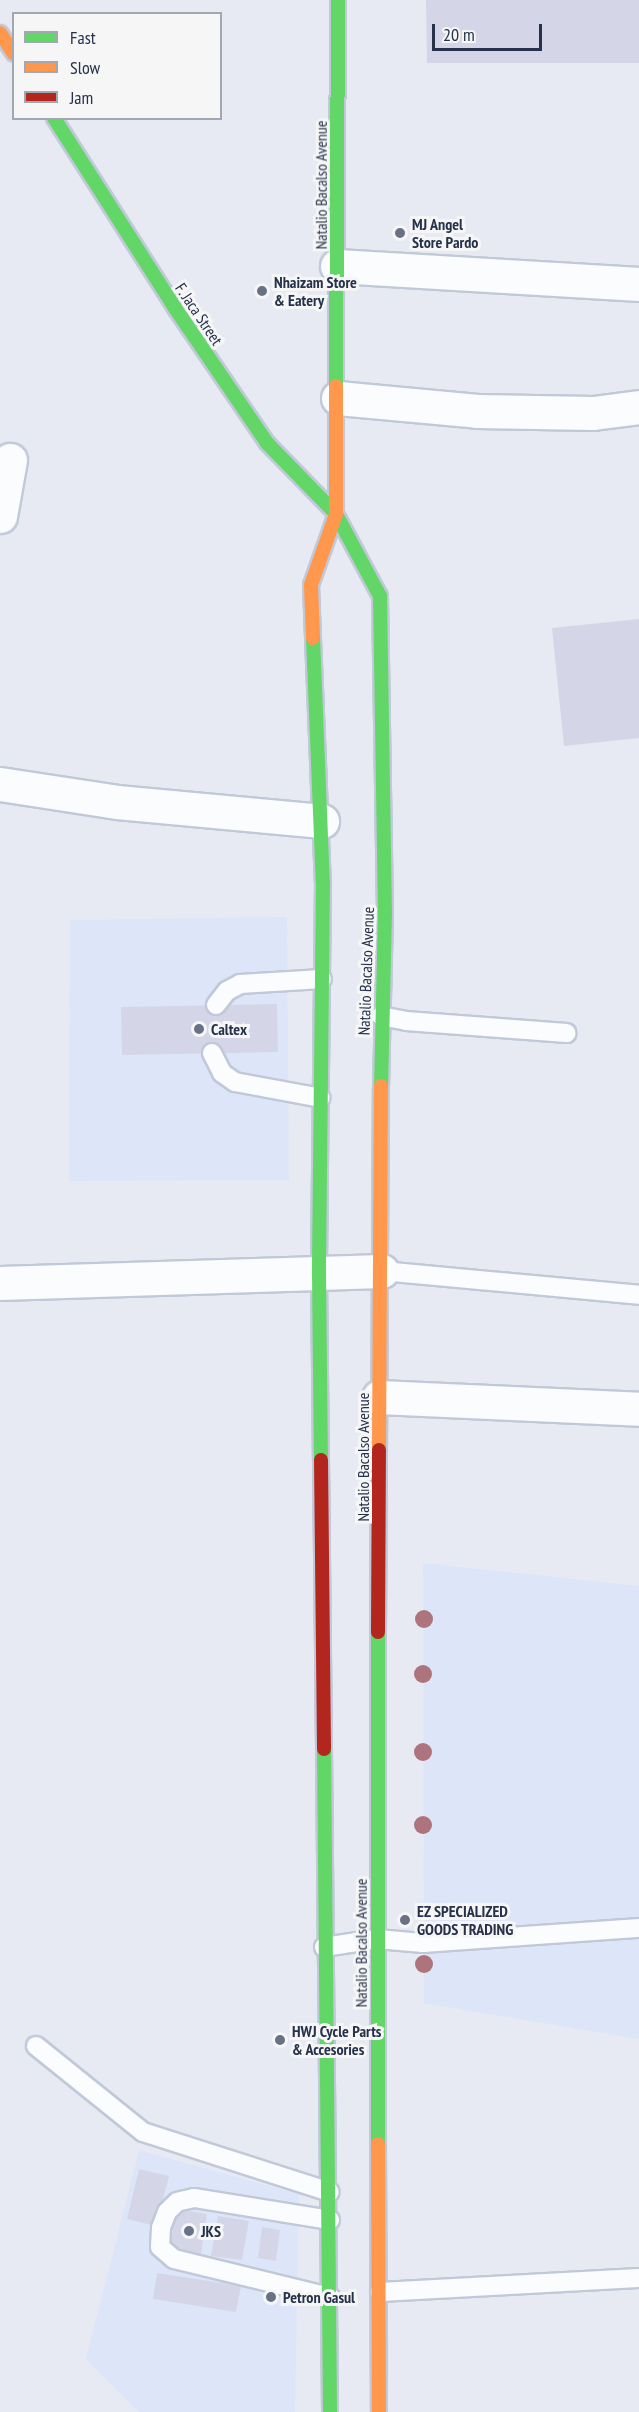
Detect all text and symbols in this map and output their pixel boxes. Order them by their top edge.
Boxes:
legend [12,12,222,120]
scale bar [435,12,544,50]
text: 20 m [443,23,475,46]
text: Fast [70,26,96,49]
text: Slow [70,56,100,79]
text: Jam [70,86,93,109]
street label: Natalio Bacalso Avenue [311,120,331,250]
place label: MJ Angel Store Pardo [412,214,478,252]
marker: MJ Angel Store Pardo [393,226,407,240]
place label: Nhaizam Store & Eatery [274,272,357,310]
street label: F. Jaca Street [171,279,227,349]
marker: Nhaizam Store & Eatery [255,284,269,298]
street label: Natalio Bacalso Avenue [354,906,378,1036]
place label: Caltex [211,1019,247,1039]
marker: Caltex [192,1022,206,1036]
street label: Natalio Bacalso Avenue [353,1392,373,1522]
street label: Natalio Bacalso Avenue [351,1878,371,2008]
place label: EZ SPECIALIZED GOODS TRADING [417,1901,514,1939]
marker: EZ SPECIALIZED GOODS TRADING [398,1913,412,1927]
place label: HWJ Cycle Parts & Accesories [292,2021,382,2059]
marker: HWJ Cycle Parts & Accesories [273,2033,287,2047]
place label: JKS [201,2221,221,2241]
marker: JKS [182,2224,196,2238]
place label: Petron Gasul [283,2287,355,2307]
marker: Petron Gasul [264,2290,278,2304]

